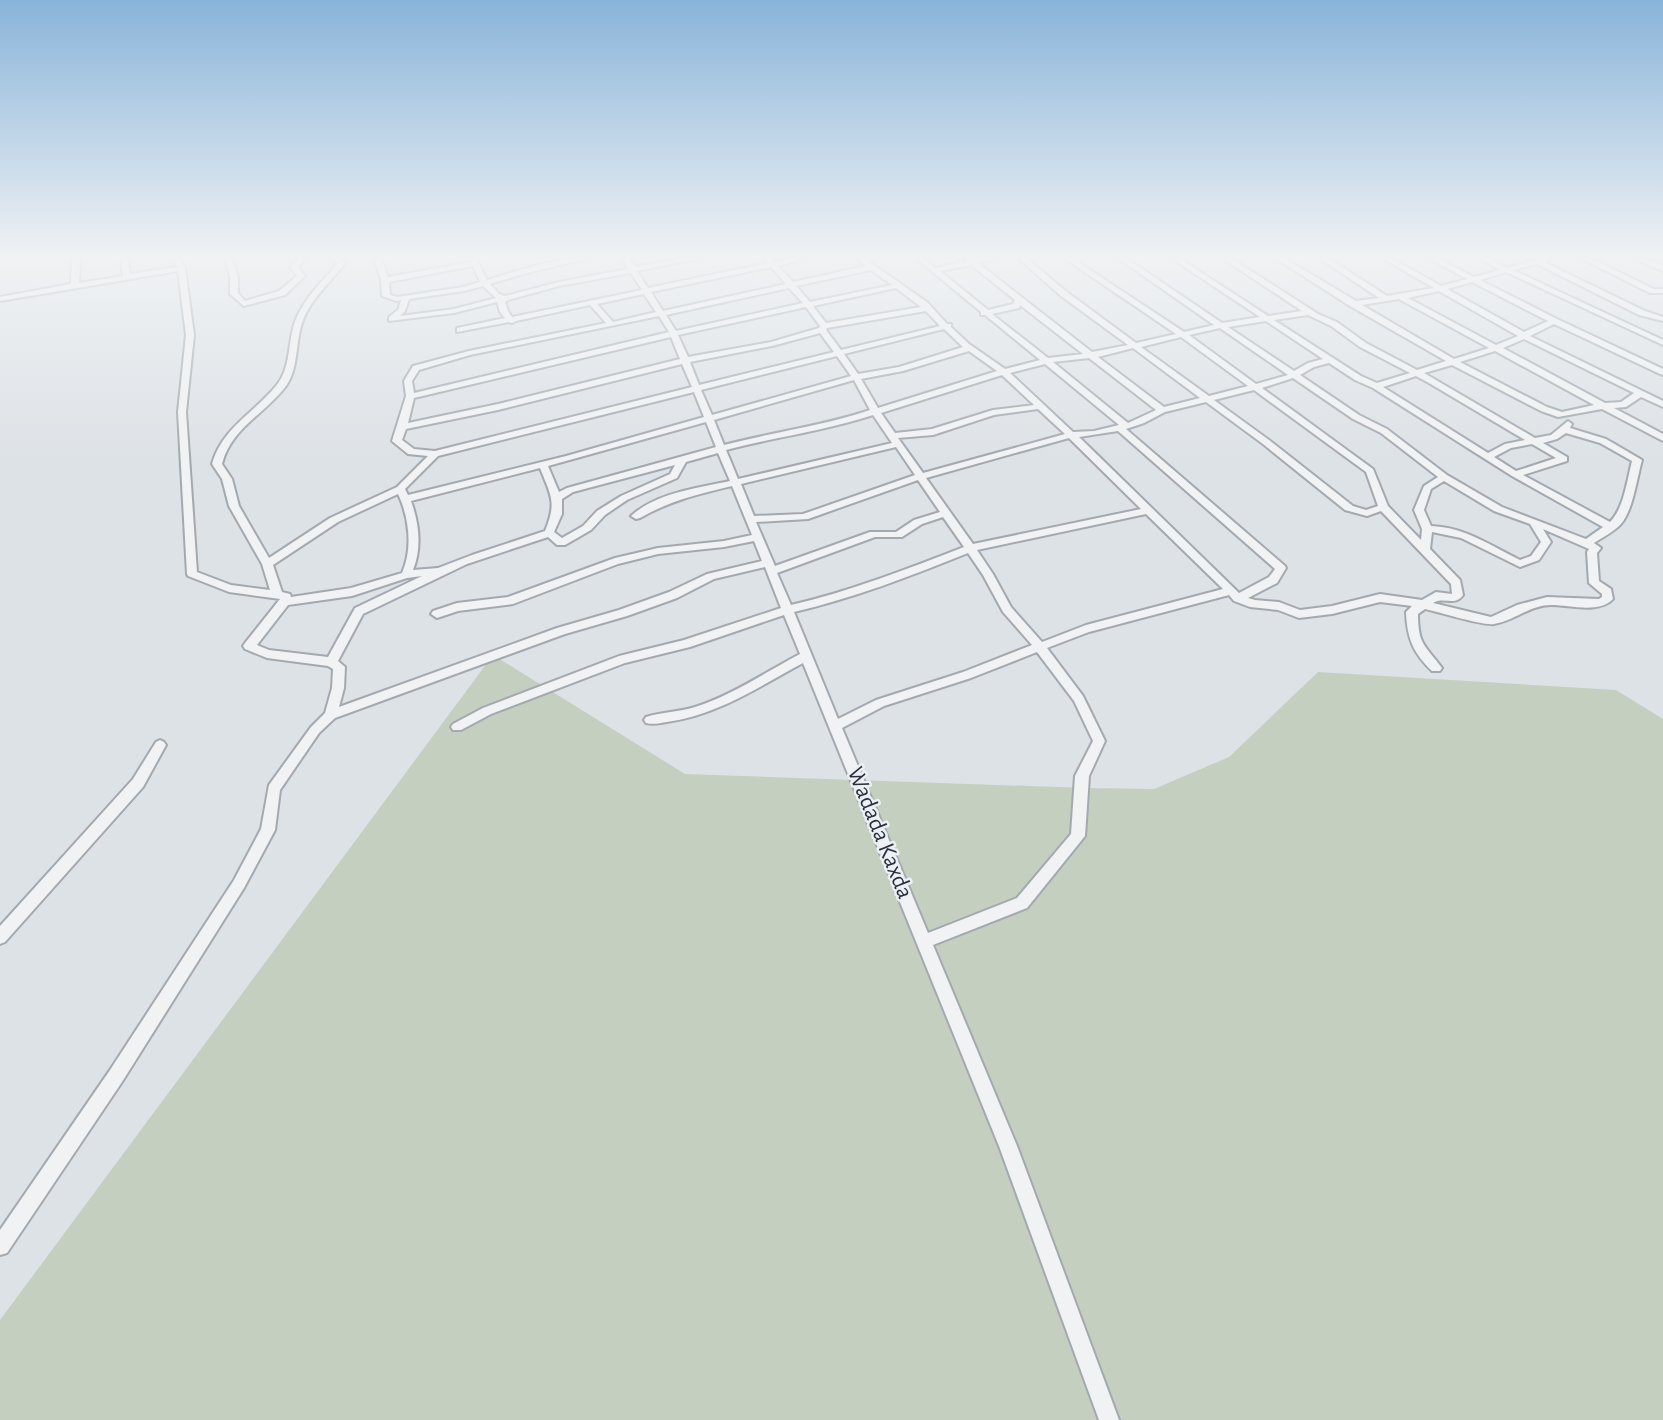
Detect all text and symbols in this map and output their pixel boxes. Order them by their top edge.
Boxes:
street label: Wadada Kaxda [843,764,917,902]

